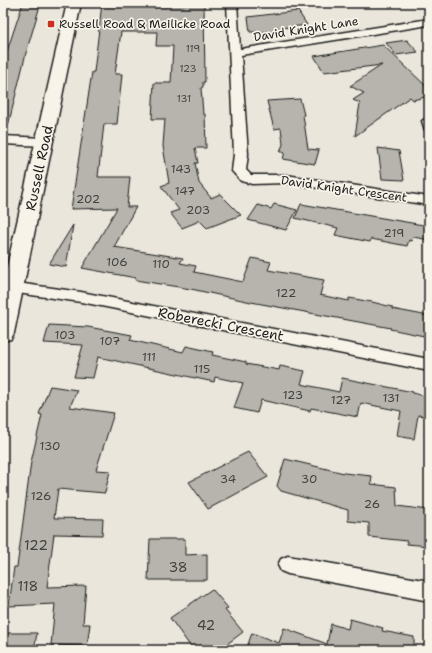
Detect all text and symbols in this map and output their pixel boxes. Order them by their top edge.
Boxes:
street label: David Knight Lane [252,13,360,45]
place label: Russell Road & Meilicke Road [59,16,231,32]
marker: Russell Road & Meilicke Road [46,19,56,29]
house number: 119 [186,42,200,55]
house number: 123 [179,62,197,75]
house number: 131 [177,92,191,105]
street label: Russell Road [21,124,57,212]
house number: 143 [171,161,191,177]
street label: David Knight Crescent [280,172,408,206]
house number: 147 [175,183,195,199]
house number: 202 [76,191,100,207]
house number: 203 [186,202,210,218]
house number: 219 [384,225,404,241]
house number: 106 [106,254,128,270]
house number: 110 [152,256,170,272]
house number: 122 [276,285,296,301]
street label: Roberecki Crescent [156,303,286,345]
house number: 103 [55,327,75,343]
house number: 107 [100,333,120,349]
house number: 111 [142,349,156,365]
house number: 115 [194,361,210,377]
house number: 123 [283,387,303,403]
house number: 131 [382,390,400,406]
house number: 127 [331,392,351,408]
house number: 130 [39,438,61,454]
house number: 34 [220,471,236,487]
house number: 30 [301,471,317,487]
house number: 126 [31,488,51,504]
house number: 26 [364,496,380,512]
house number: 122 [24,536,48,554]
house number: 38 [168,558,188,576]
house number: 118 [18,577,38,595]
house number: 42 [197,616,215,634]

